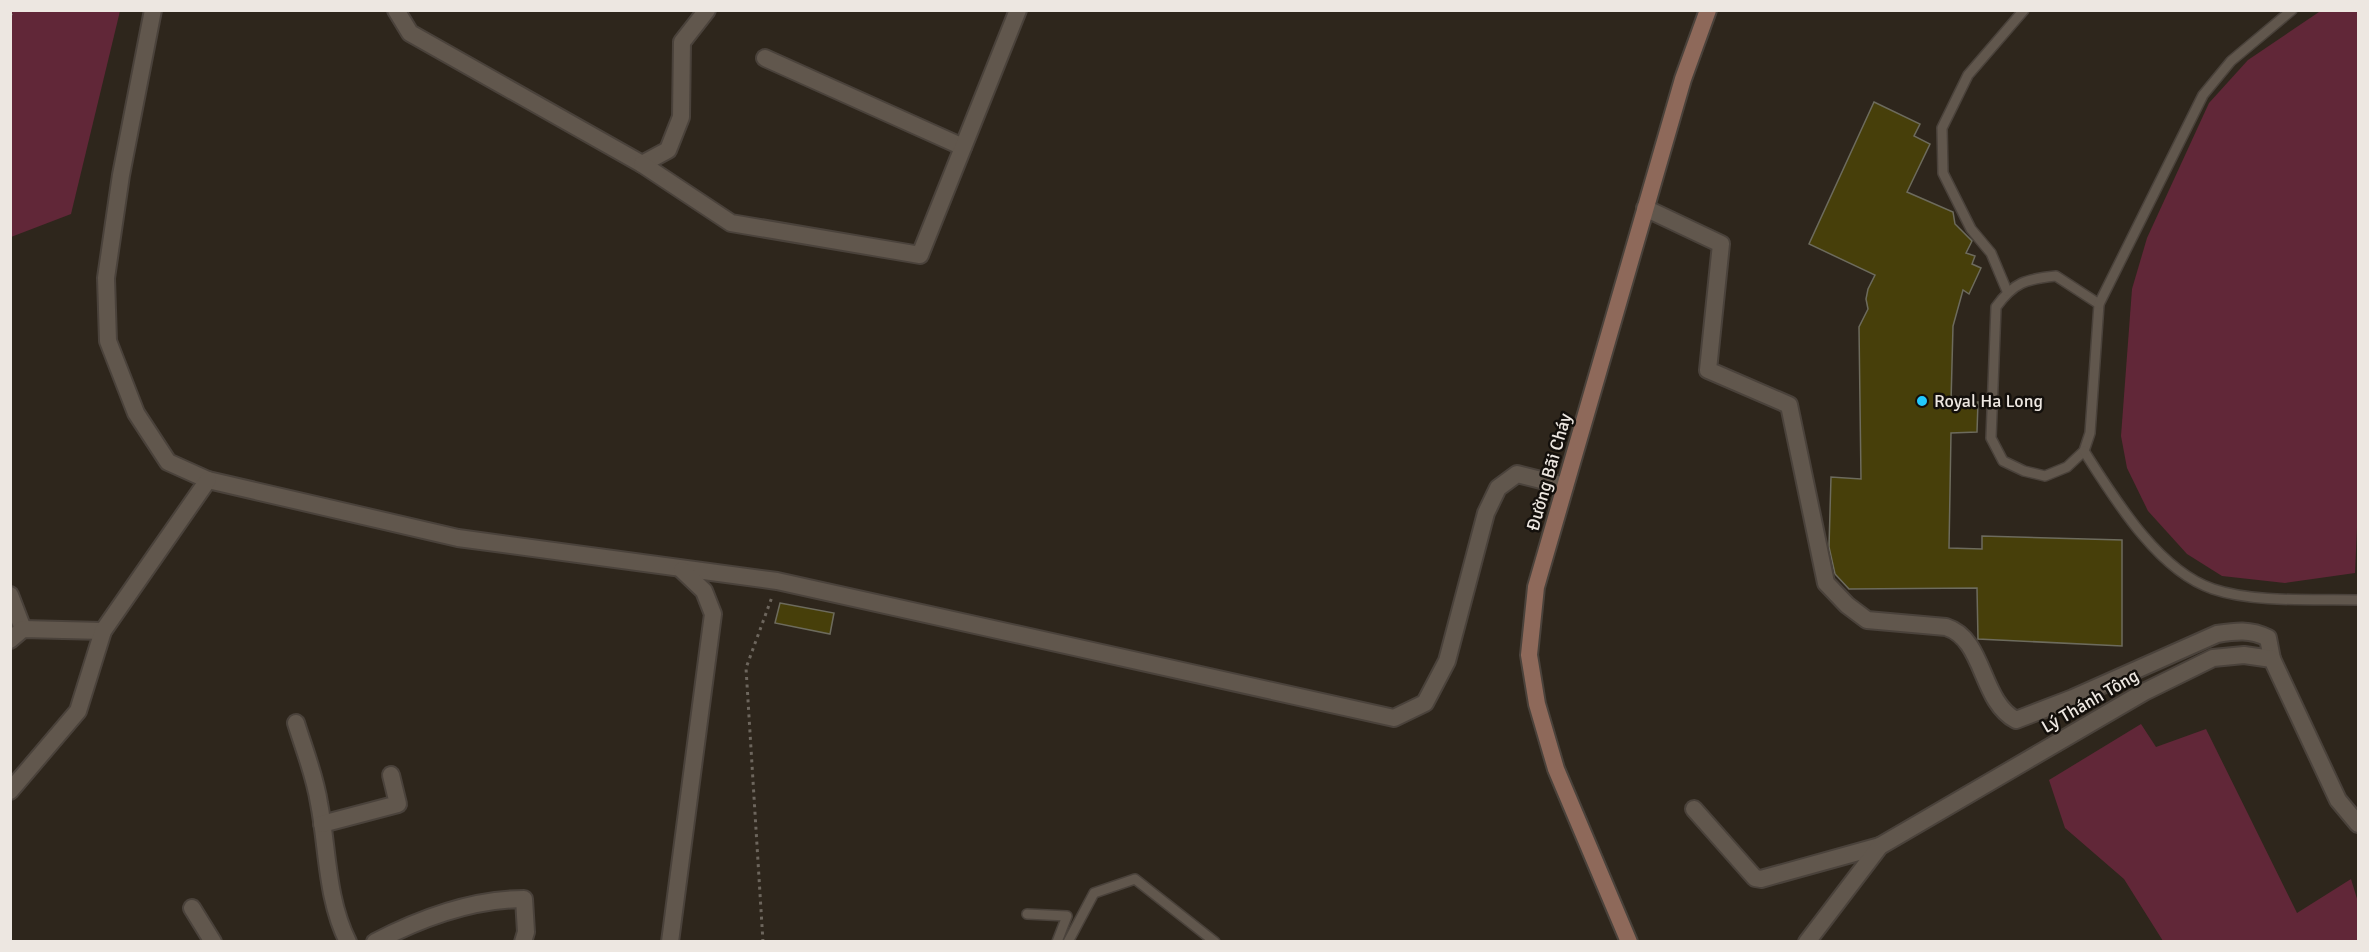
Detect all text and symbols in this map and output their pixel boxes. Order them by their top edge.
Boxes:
place label: Royal Ha Long [1934,390,2043,412]
marker: Royal Ha Long [1915,394,1929,408]
street label: Đường Bãi Cháy [1522,410,1576,533]
street label: Lý Thánh Tông [2037,664,2143,738]

